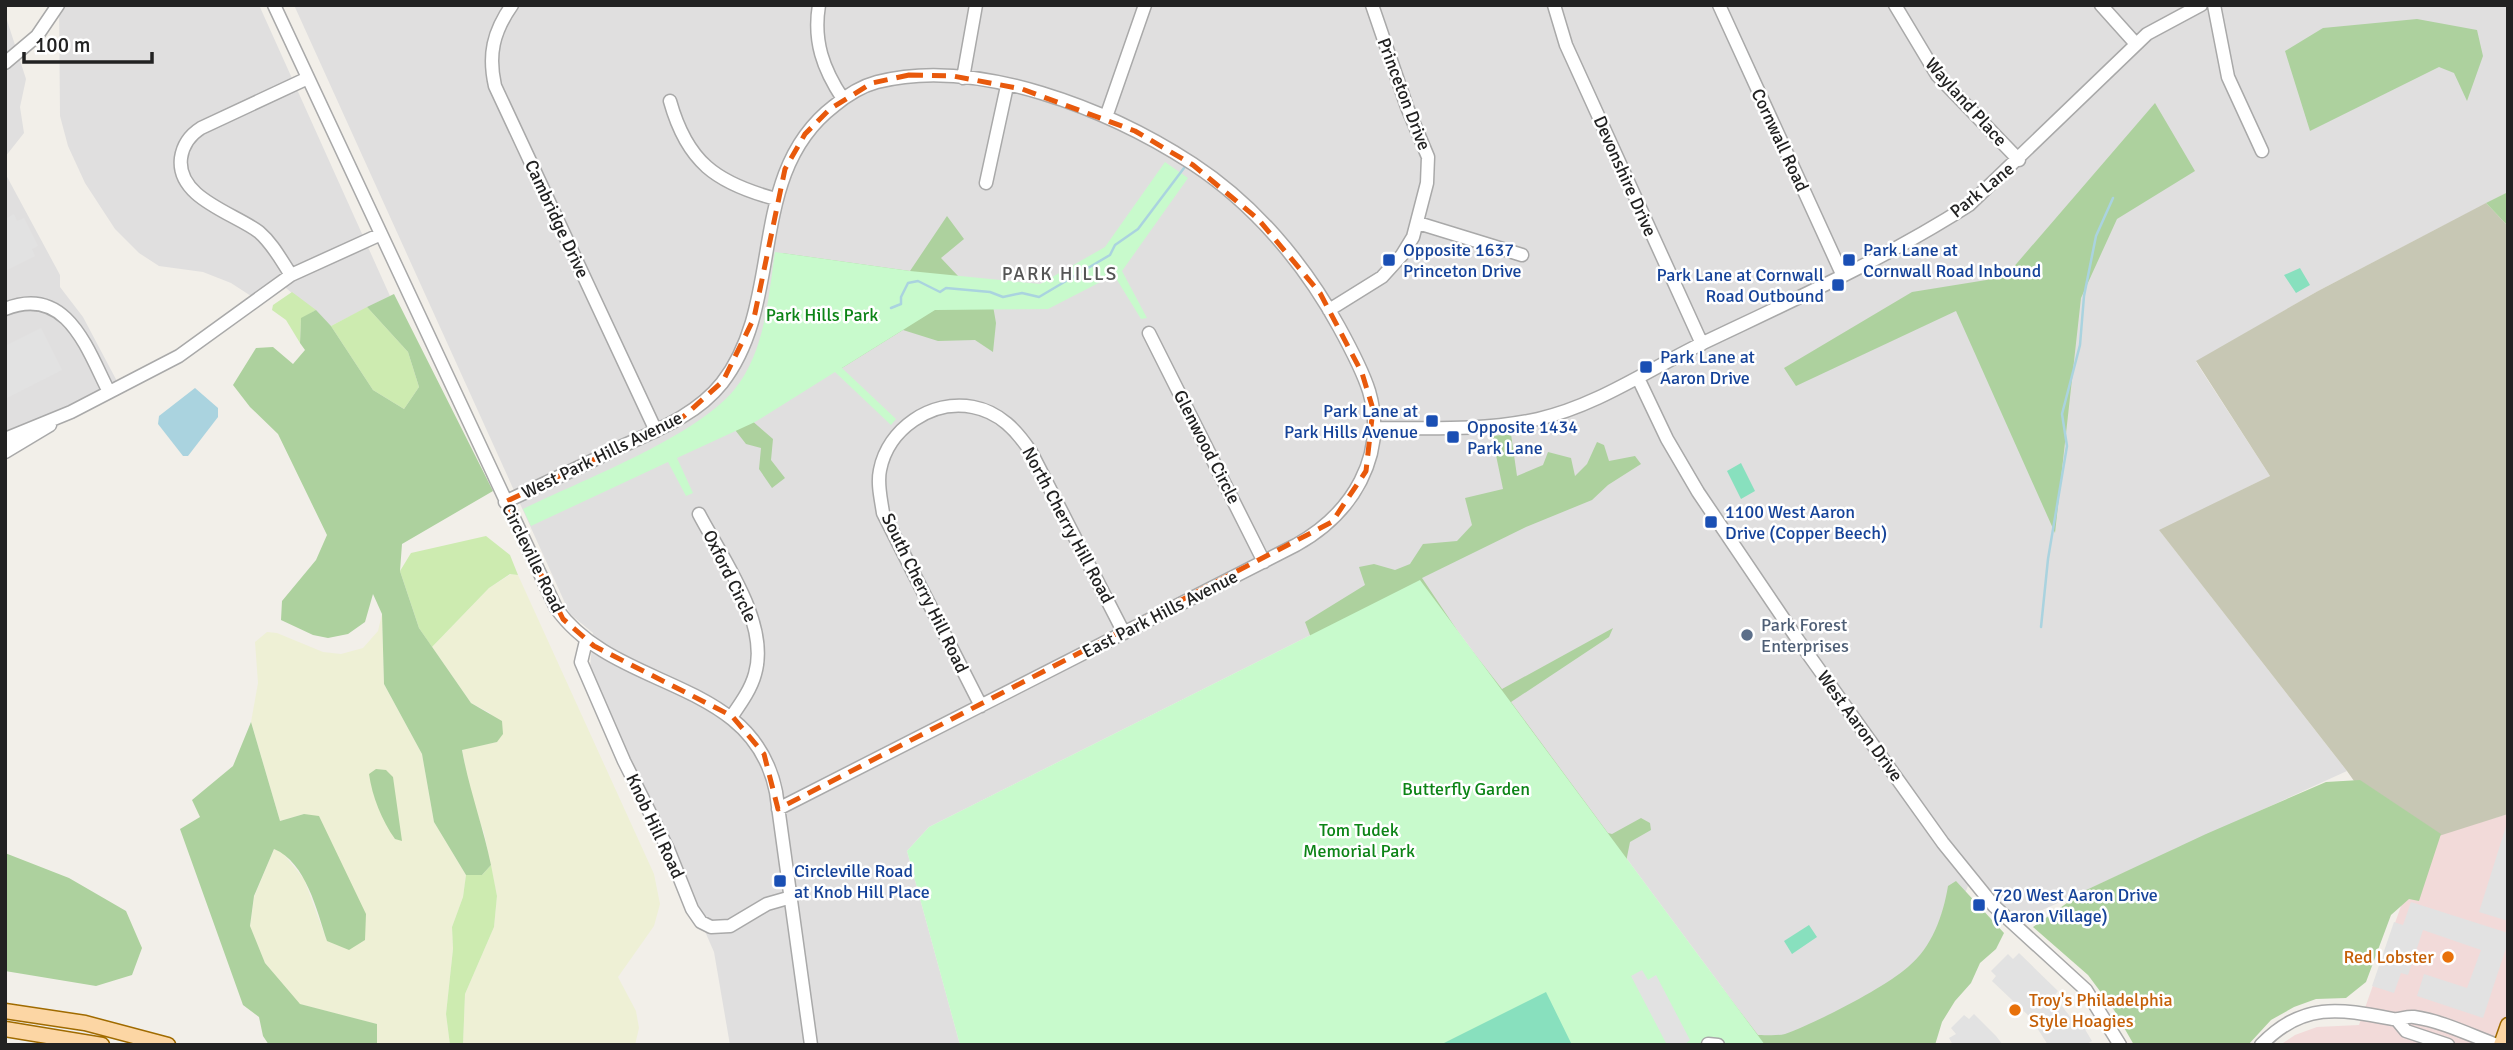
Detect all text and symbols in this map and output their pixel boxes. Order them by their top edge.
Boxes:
scale bar [24,21,152,65]
text: 100 m [35,32,90,58]
street label: Princeton Drive [1372,35,1436,153]
street label: Wayland Place [1920,53,2012,151]
street label: Cornwall Road [1747,85,1813,195]
street label: Devonshire Drive [1589,112,1661,240]
street label: Cambridge Drive [520,156,594,282]
street label: Park Lane [1946,158,2018,222]
place label: Opposite 1637 Princeton Drive [1403,239,1522,282]
place label: Park Lane at Cornwall Road Inbound [1863,239,2041,282]
marker: Opposite 1637 Princeton Drive [1381,252,1397,268]
marker: Park Lane at Cornwall Road Inbound [1841,252,1857,268]
district label: PARK HILLS [1002,262,1118,286]
place label: Park Lane at Cornwall Road Outbound [1657,264,1824,307]
marker: Park Lane at Cornwall Road Outbound [1830,277,1846,293]
park label: Park Hills Park [766,304,878,326]
place label: Park Lane at Aaron Drive [1660,346,1755,389]
marker: Park Lane at Aaron Drive [1638,359,1654,375]
street label: Glenwood Circle [1169,386,1245,508]
place label: Park Lane at Park Hills Avenue [1284,400,1418,443]
street label: West Park Hills Avenue [518,407,686,503]
marker: Park Lane at Park Hills Avenue [1424,413,1440,429]
place label: Opposite 1434 Park Lane [1467,416,1578,459]
marker: Opposite 1434 Park Lane [1445,429,1461,445]
street label: North Cherry Hill Road [1017,443,1119,607]
street label: Circleville Road [497,500,569,616]
place label: 1100 West Aaron Drive (Copper Beech) [1725,501,1887,544]
street label: South Cherry Hill Road [877,510,973,676]
marker: 1100 West Aaron Drive (Copper Beech) [1703,514,1719,530]
street label: Oxford Circle [698,526,762,626]
street label: East Park Hills Avenue [1079,565,1241,663]
place label: Park Forest Enterprises [1761,614,1849,657]
marker: Park Forest Enterprises [1739,627,1755,643]
street label: West Aaron Drive [1812,666,1908,786]
street label: Knob Hill Road [621,770,689,882]
park label: Butterfly Garden [1402,778,1530,800]
park label: Tom Tudek Memorial Park [1303,819,1415,862]
place label: Circleville Road at Knob Hill Place [794,860,930,903]
marker: Circleville Road at Knob Hill Place [772,873,788,889]
place label: 720 West Aaron Drive (Aaron Village) [1993,884,2158,927]
marker: 720 West Aaron Drive (Aaron Village) [1971,897,1987,913]
place label: Red Lobster [2343,946,2434,968]
marker: Red Lobster [2440,949,2456,965]
place label: Troy's Philadelphia Style Hoagies [2029,989,2173,1032]
marker: Troy's Philadelphia Style Hoagies [2007,1002,2023,1018]

